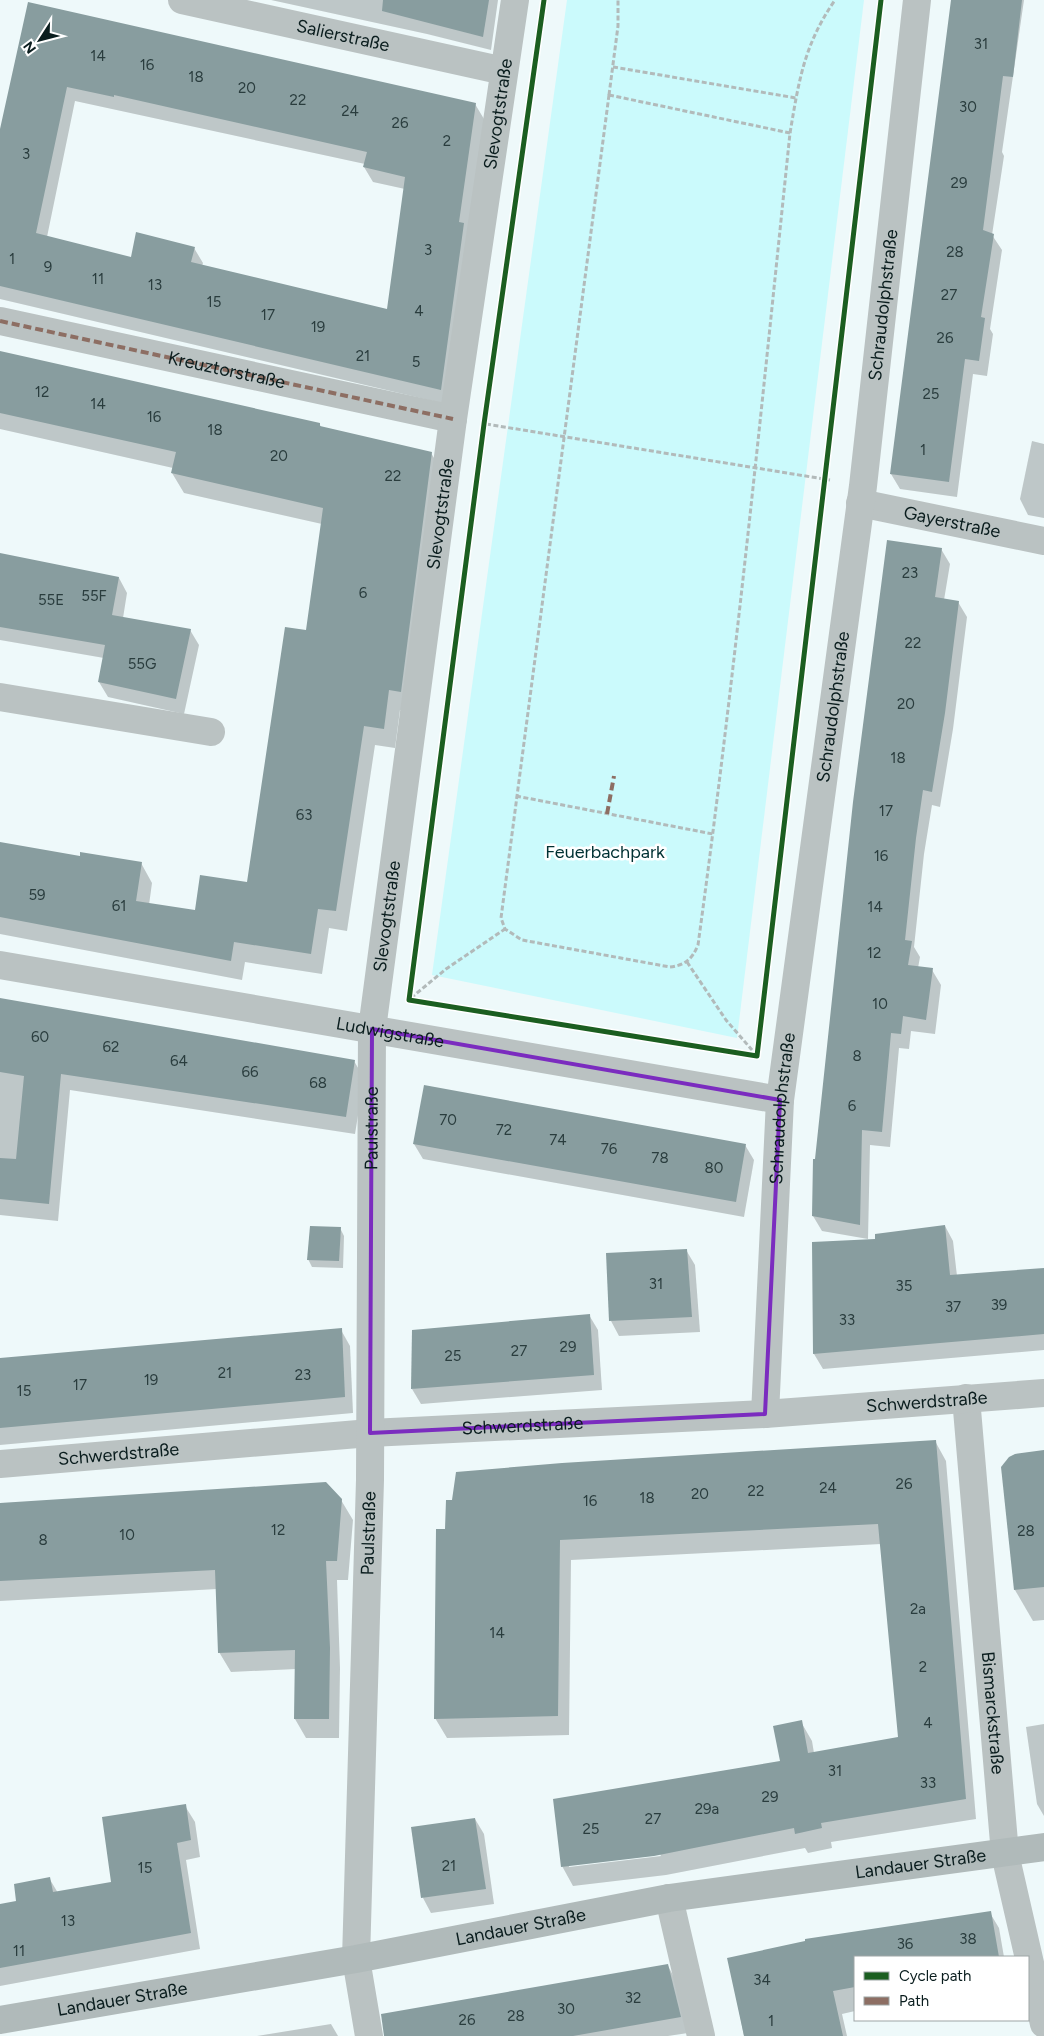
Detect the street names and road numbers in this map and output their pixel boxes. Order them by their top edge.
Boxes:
street label: Salierstraße [294,15,392,57]
street label: Slevogtstraße [479,57,517,171]
street label: Schraudolphstraße [864,228,902,382]
street label: Kreuztorstraße [166,347,288,393]
street label: Slevogtstraße [422,457,459,571]
street label: Gayerstraße [902,501,1003,543]
street label: Schraudolphstraße [812,630,854,784]
street label: Slevogtstraße [369,859,405,973]
street label: Ludwigstraße [334,1012,446,1053]
street label: Schraudolphstraße [765,1031,800,1185]
street label: Paulstraße [360,1086,383,1170]
street label: Schwerdstraße [865,1386,988,1417]
street label: Schwerdstraße [461,1412,584,1440]
street label: Schwerdstraße [57,1438,180,1470]
street label: Paulstraße [356,1491,381,1576]
street label: Bismarckstraße [977,1651,1009,1775]
street label: Landauer Straße [854,1844,988,1884]
street label: Landauer Straße [454,1903,588,1950]
street label: Landauer Straße [55,1977,189,2021]

